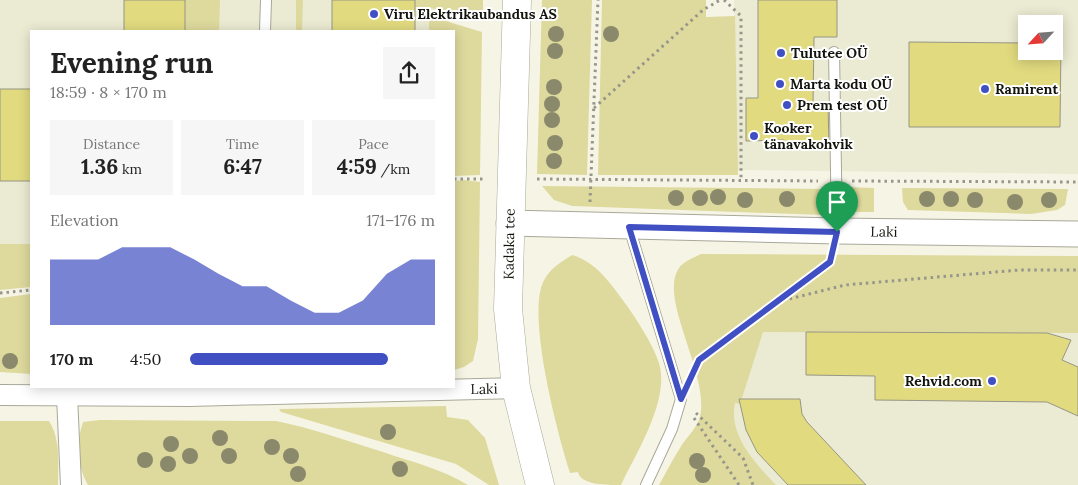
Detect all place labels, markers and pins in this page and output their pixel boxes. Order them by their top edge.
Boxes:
place label: Viru Elektrikaubandus AS [384,5,557,23]
marker: Viru Elektrikaubandus AS [368,8,380,20]
place label: Tulutee OÜ [791,44,868,62]
marker: Tulutee OÜ [775,47,787,59]
place label: Marta kodu OÜ [790,75,893,93]
marker: Marta kodu OÜ [774,78,786,90]
place label: Ramirent [995,80,1058,98]
marker: Ramirent [979,83,991,95]
place label: Prem test OÜ [797,96,888,114]
marker: Prem test OÜ [781,99,793,111]
place label: Kooker tänavakohvik [764,119,853,153]
marker: Kooker tänavakohvik [748,130,760,142]
pin [816,181,858,232]
place label: Rehvid.com [905,372,982,390]
marker: Rehvid.com [986,375,998,387]

